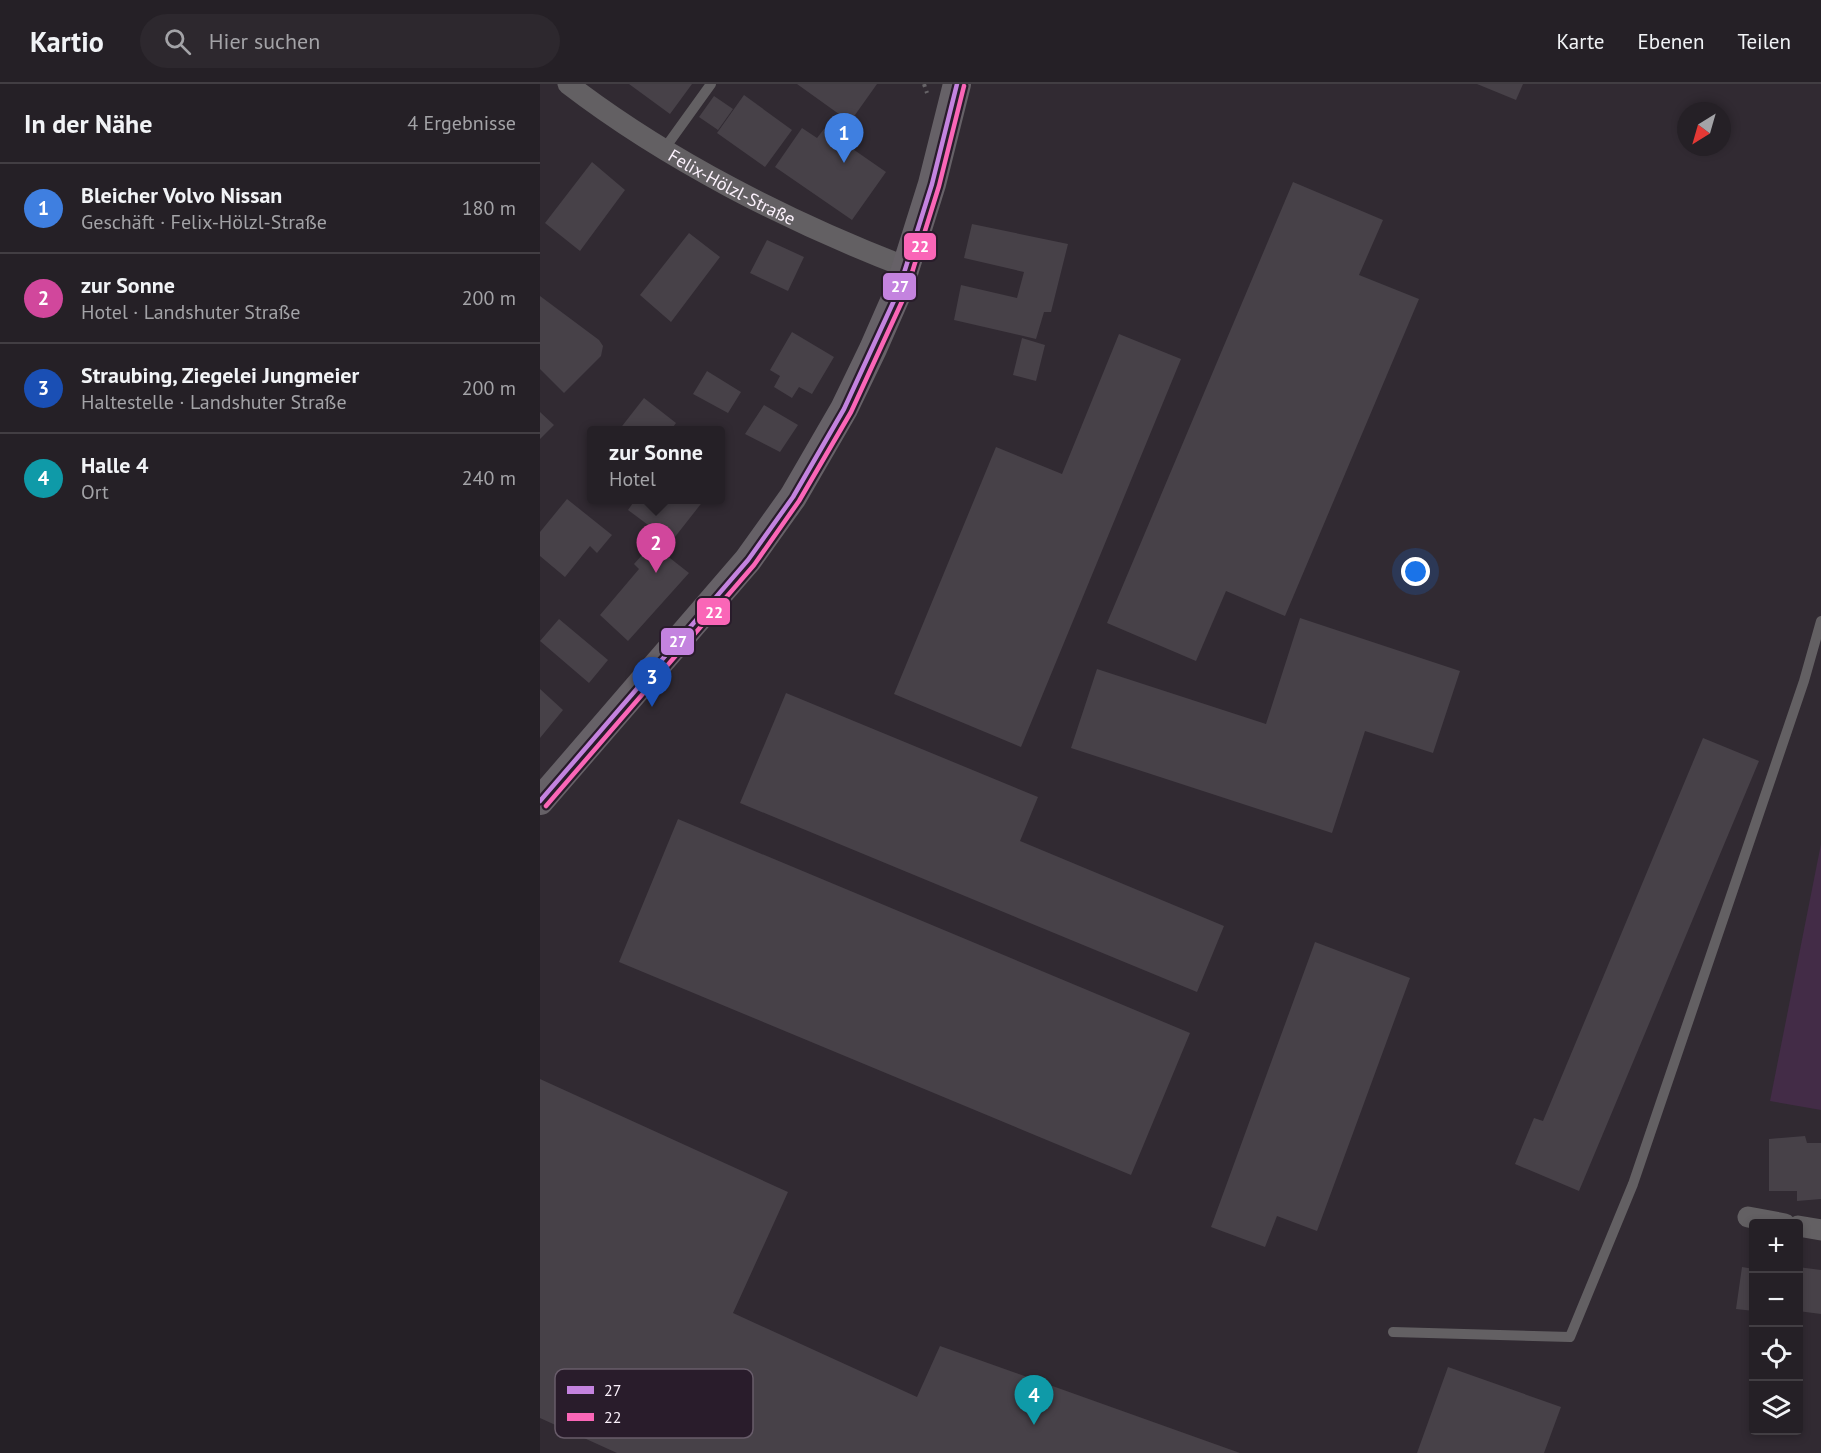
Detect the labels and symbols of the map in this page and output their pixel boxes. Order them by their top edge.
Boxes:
north arrow [1677,102,1731,156]
pin: 1 [824,113,864,163]
street label: Felix-Hölzl-Straße [664,143,800,230]
line badge: 22 [903,232,937,261]
text: 22 [911,236,929,256]
line badge: 27 [882,272,917,301]
text: 27 [891,276,909,296]
pin: 2 [636,524,676,573]
your location [1401,557,1430,586]
line badge: 22 [696,597,731,626]
text: 22 [705,602,723,622]
line badge: 27 [660,627,695,656]
text: 27 [669,631,687,651]
pin: 3 [632,658,672,707]
legend [555,1369,753,1438]
pin: 4 [1014,1376,1054,1425]
text: 27 [604,1380,621,1400]
text: 22 [604,1407,621,1427]

